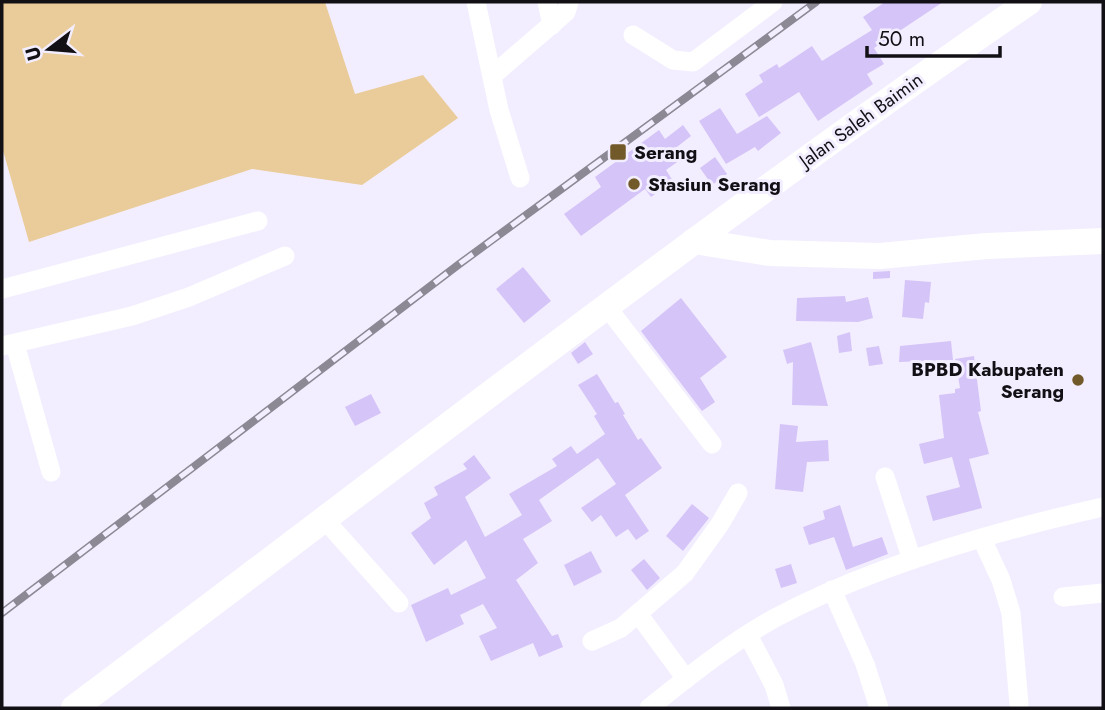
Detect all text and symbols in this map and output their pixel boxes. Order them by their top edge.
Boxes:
north arrow [14,14,84,84]
scale bar [867,14,1000,58]
text: 50 m [878,24,925,54]
text: U [18,43,48,64]
street label: Jalan Saleh Baimin [791,66,928,176]
place label: Serang [634,139,697,166]
marker: Serang [608,142,628,162]
place label: Stasiun Serang [648,171,781,198]
marker: Stasiun Serang [626,176,642,192]
place label: BPBD Kabupaten Serang [911,356,1064,405]
marker: BPBD Kabupaten Serang [1070,372,1086,388]

